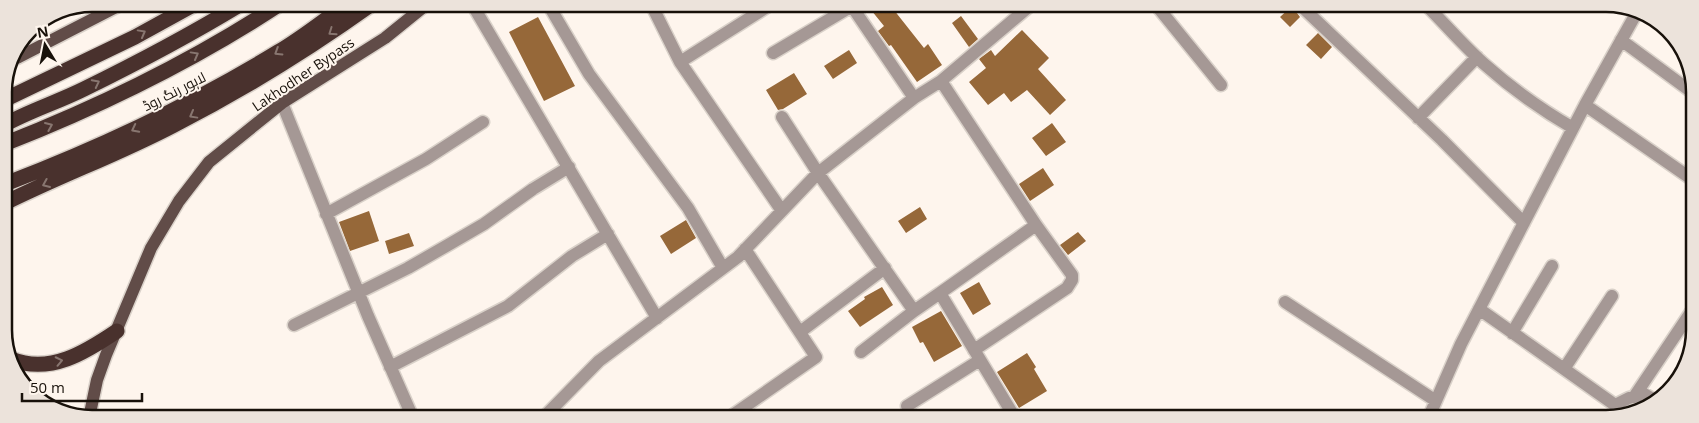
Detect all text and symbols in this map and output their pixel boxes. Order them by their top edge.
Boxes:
north arrow [20,20,70,70]
text: N [35,21,50,42]
one-way arrow [328,26,338,35]
one-way arrow [137,29,146,39]
street label: Lakhodher Bypass [248,33,358,115]
one-way arrow [274,46,284,55]
one-way arrow [190,51,199,61]
street label: لاہور رنگ روڈ [139,67,209,115]
one-way arrow [91,79,100,89]
one-way arrow [189,109,198,119]
one-way arrow [44,121,53,132]
one-way arrow [131,123,140,133]
one-way arrow [42,178,51,189]
one-way arrow [54,356,63,367]
scale bar [22,370,142,402]
text: 50 m [30,377,65,397]

